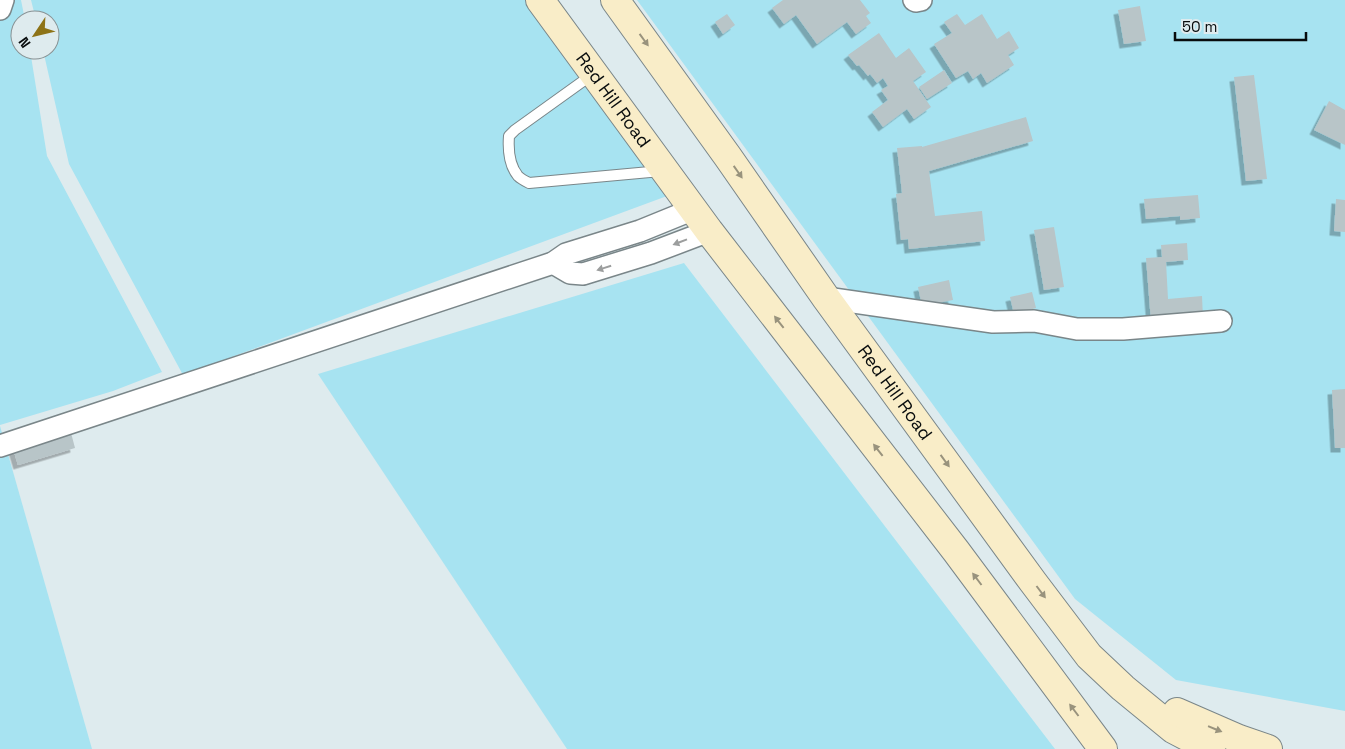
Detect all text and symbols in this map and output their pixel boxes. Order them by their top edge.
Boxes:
north arrow [10,10,60,60]
scale bar [1175,10,1306,42]
text: 50 m [1182,17,1217,36]
text: N [14,33,34,51]
one-way arrow [639,33,649,47]
street label: Red Hill Road [571,48,656,152]
one-way arrow [733,165,743,179]
one-way arrow [672,238,687,246]
one-way arrow [597,264,612,272]
one-way arrow [773,316,784,329]
street label: Red Hill Road [853,340,938,444]
one-way arrow [873,443,883,457]
one-way arrow [940,454,950,468]
one-way arrow [972,572,982,586]
one-way arrow [1036,585,1046,599]
one-way arrow [1068,704,1079,717]
one-way arrow [1208,726,1222,734]

